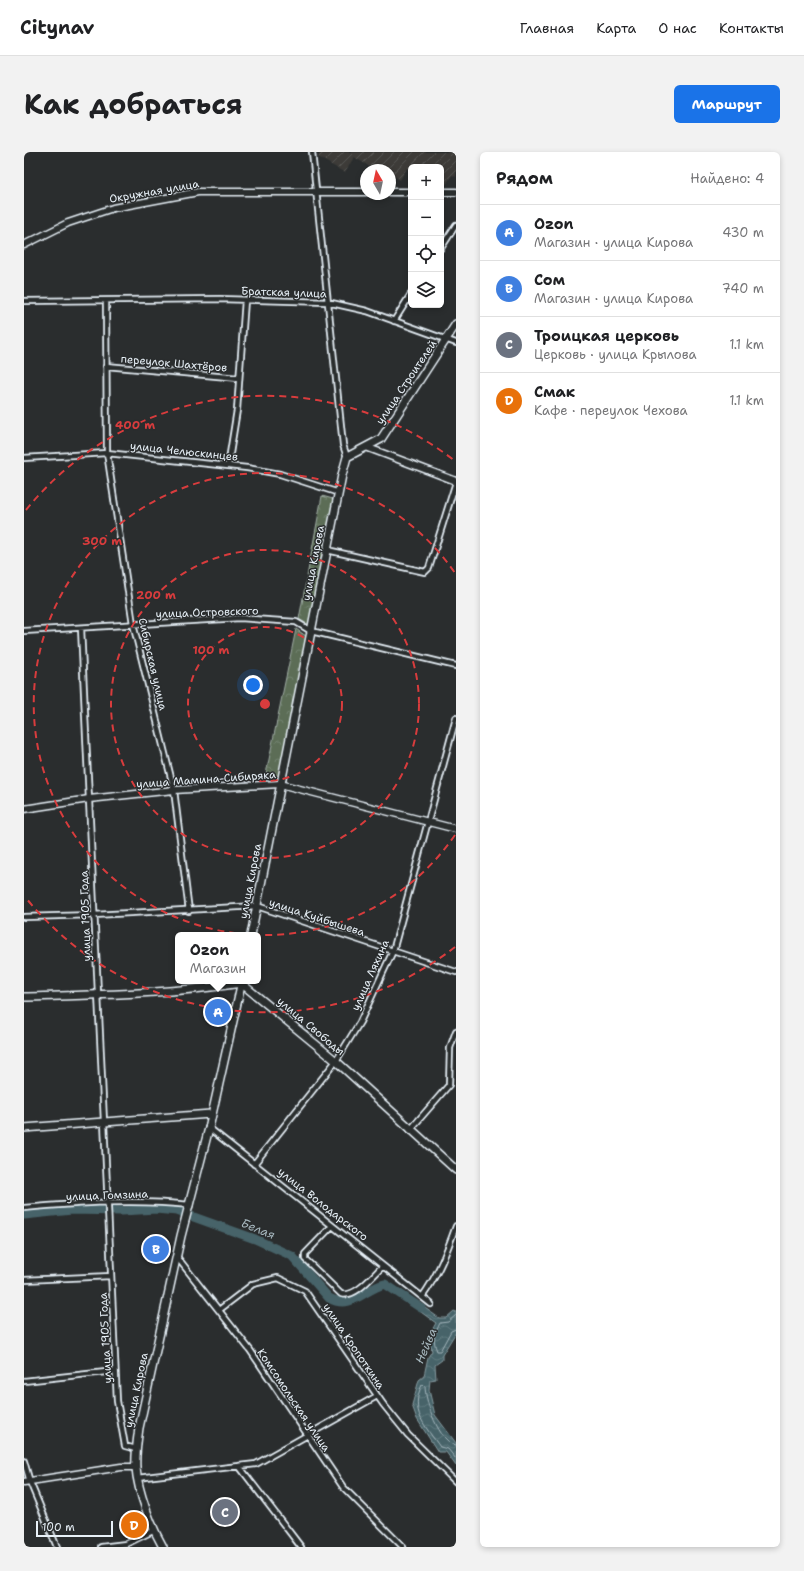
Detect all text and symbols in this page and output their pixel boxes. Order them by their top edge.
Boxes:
text: Citynav [20,15,94,40]
text: Главная [520,19,574,37]
text: Карта [596,19,636,37]
text: О нас [658,19,697,37]
text: Контакты [719,19,784,37]
text: Как добраться [24,85,243,123]
button: Маршрут [674,85,780,123]
north arrow [360,164,396,200]
map controls [408,164,444,308]
button: + [408,164,444,200]
text: Рядом [496,167,553,189]
text: Найдено: 4 [690,170,764,187]
street label: Окружная улица [108,176,200,207]
button: − [408,200,444,236]
text: Ozon [534,214,574,234]
text: A [504,224,514,241]
text: 430 m [722,224,764,241]
text: Магазин · улица Кирова [534,234,693,251]
button: locate [408,236,444,272]
text: Сом [534,270,565,290]
button: layers [408,272,444,308]
text: B [505,280,513,297]
text: 740 m [722,280,764,297]
street label: Братская улица [241,284,327,301]
text: Магазин · улица Кирова [534,290,693,307]
text: Троицкая церковь [534,326,679,346]
text: C [505,336,513,353]
text: 1.1 km [729,336,764,353]
street label: улица Строителей [373,337,440,427]
text: Церковь · улица Крылова [534,346,697,363]
street label: переулок Шахтёров [120,351,228,376]
text: Смак [534,382,575,402]
text: D [504,392,514,409]
text: 1.1 km [729,392,764,409]
text: Кафе · переулок Чехова [534,402,688,419]
text: 400 m [115,417,155,433]
street label: улица Челюскинцев [129,438,239,465]
street label: улица Кирова [299,524,328,602]
text: 300 m [82,533,122,549]
text: 200 m [136,587,176,603]
street label: улица Островского [155,603,259,622]
street label: Сибирская улица [135,616,170,712]
text: 100 m [193,642,230,658]
your location [243,675,263,695]
centre of rings [258,697,272,711]
street label: улица Мамина-Сибиряка [136,767,277,792]
street label: улица Кирова [236,842,265,920]
street label: улица 1905 Года [76,870,95,962]
street label: улица Куйбышева [267,895,367,940]
popup [175,932,261,984]
street label: улица Ляхина [348,937,393,1013]
text: Ozon [190,940,229,960]
text: Магазин [190,960,246,977]
street label: улица Свободы [274,994,348,1059]
pin: A [205,997,231,1027]
street label: улица Володарского [274,1164,371,1245]
street label: улица Гомзина [66,1187,149,1204]
water label: Белая [239,1215,278,1243]
pin: B [143,1234,169,1264]
street label: улица 1905 Года [96,1292,115,1384]
street label: улица Кропоткина [319,1300,388,1392]
water label: Нейва [411,1326,441,1366]
street label: Комсомольская улица [253,1346,334,1455]
street label: улица Кирова [121,1351,152,1429]
pin: C [212,1497,238,1527]
pin: D [121,1510,147,1540]
scale bar [36,1519,113,1538]
text: 100 m [42,1520,75,1535]

